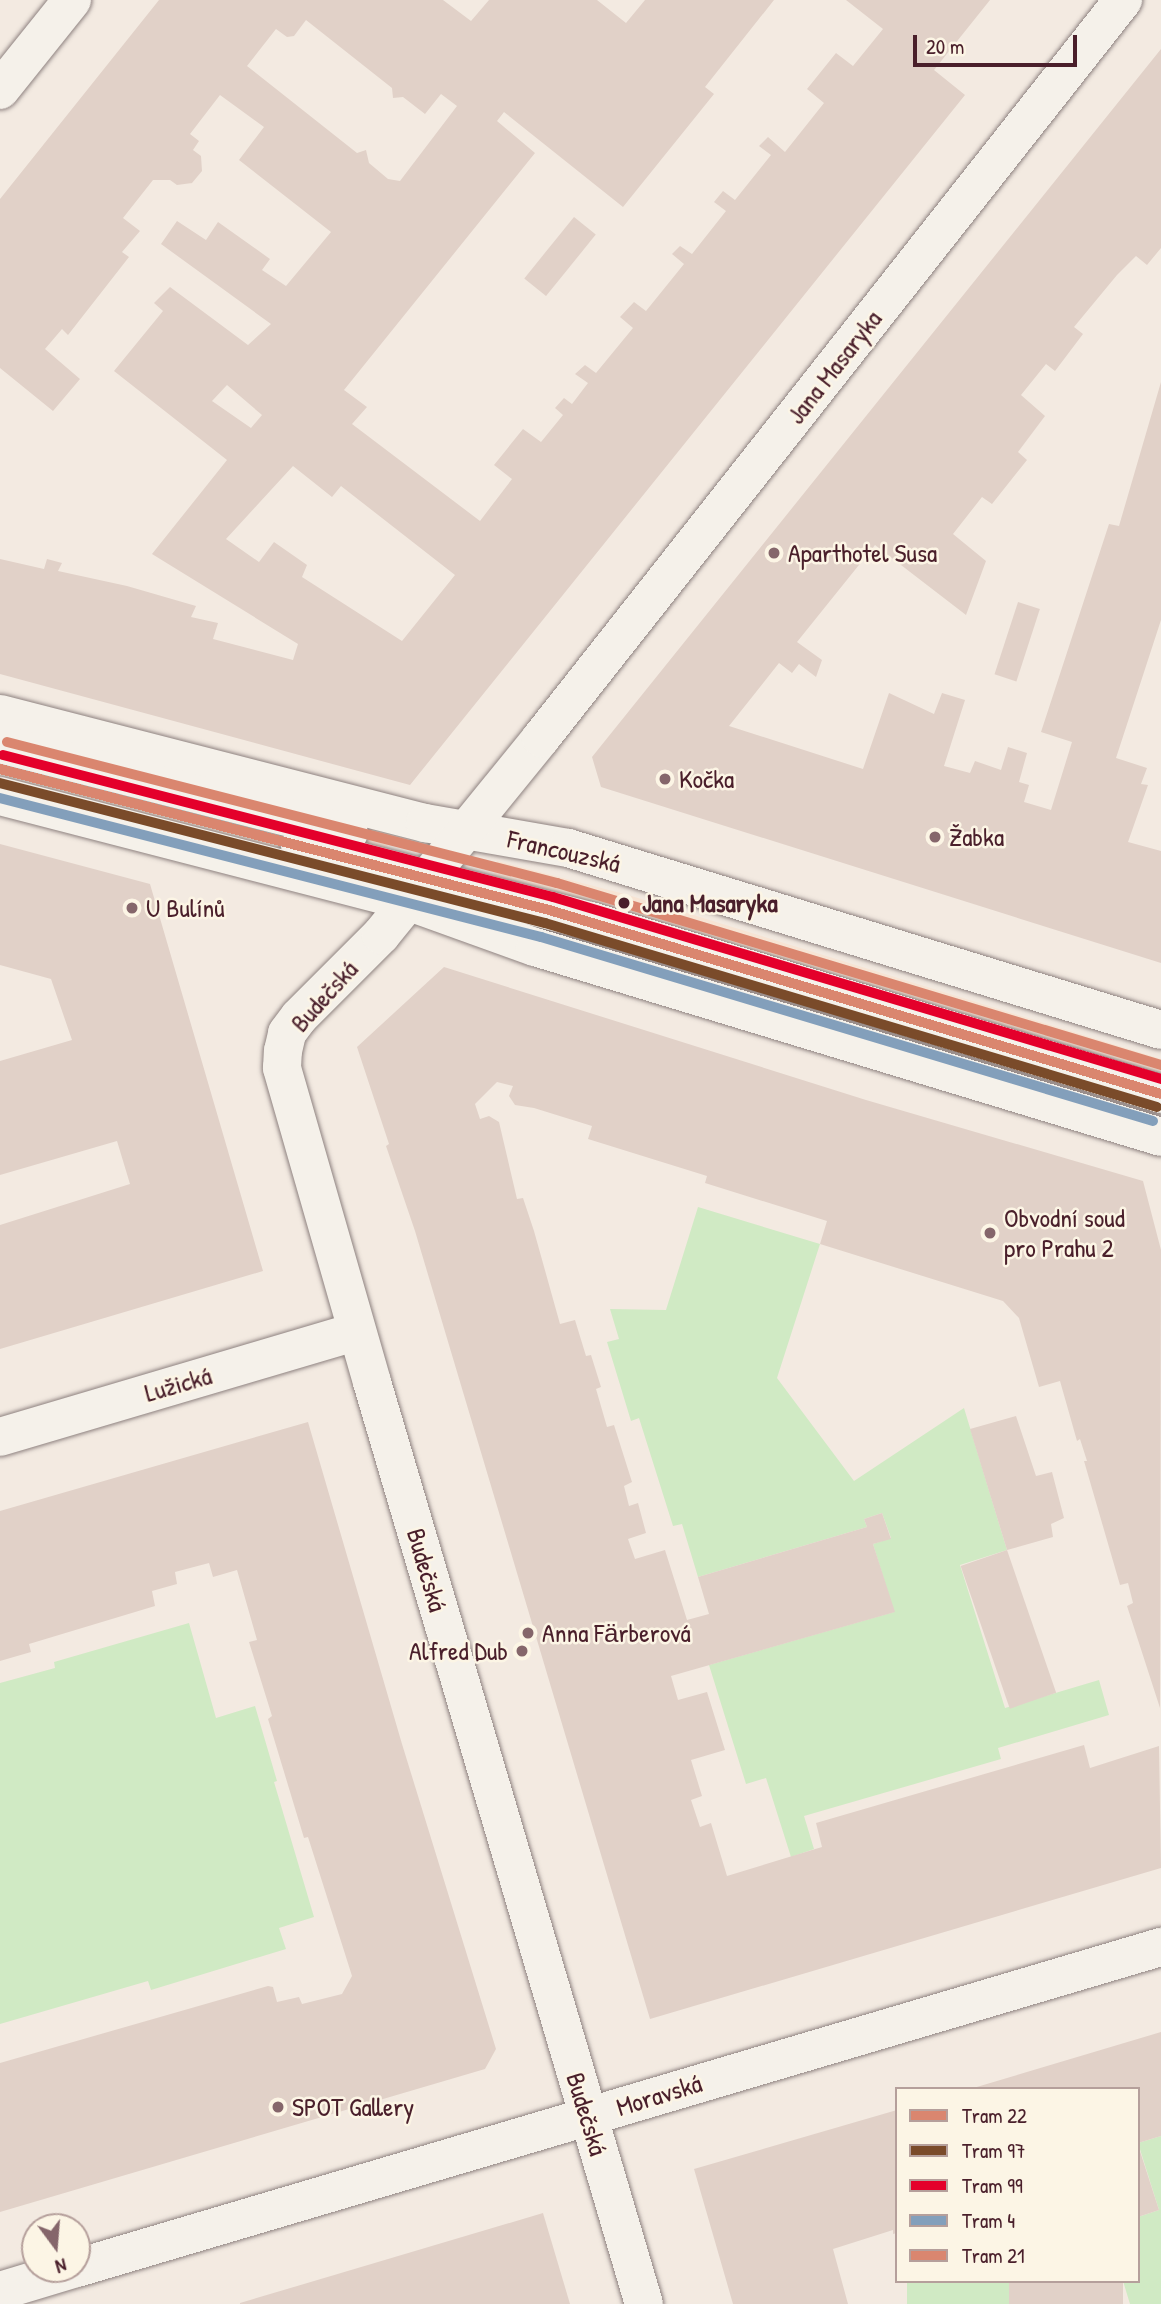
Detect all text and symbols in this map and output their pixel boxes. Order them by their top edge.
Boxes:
scale bar [916,21,1080,65]
text: 20 m [926,32,964,61]
street label: Jana Masaryka [780,304,888,430]
place label: Aparthotel Susa [788,537,937,569]
marker: Aparthotel Susa [766,545,782,561]
place label: Kočka [679,763,734,795]
marker: Kočka [657,771,673,787]
place label: Žabka [949,821,1004,853]
street label: Francouzská [505,823,623,879]
marker: Žabka [927,829,943,845]
place label: Jana Masaryka [642,887,778,919]
marker: Jana Masaryka [612,891,636,915]
place label: U Bulínů [146,892,225,924]
marker: U Bulínů [124,900,140,916]
street label: Budečská [284,954,364,1038]
place label: Obvodní soud pro Prahu 2 [1004,1202,1125,1264]
marker: Obvodní soud pro Prahu 2 [982,1225,998,1241]
street label: Lužická [141,1360,215,1408]
street label: Budečská [400,1525,454,1615]
place label: Anna Fӓrberová [542,1617,691,1649]
marker: Anna Fӓrberová [520,1625,536,1641]
place label: Alfred Dub [409,1635,508,1667]
marker: Alfred Dub [514,1643,530,1659]
street label: Moravská [613,2067,705,2123]
street label: Budečská [560,2069,614,2159]
legend [895,2087,1140,2283]
place label: SPOT Gallery [292,2091,414,2123]
marker: SPOT Gallery [270,2099,286,2115]
text: Tram 22 [962,2101,1027,2130]
text: Tram 97 [962,2136,1025,2165]
text: Tram 99 [962,2171,1023,2200]
text: Tram 4 [962,2206,1015,2235]
north arrow [21,2213,91,2283]
text: Tram 21 [962,2241,1025,2270]
text: N [53,2252,70,2280]

